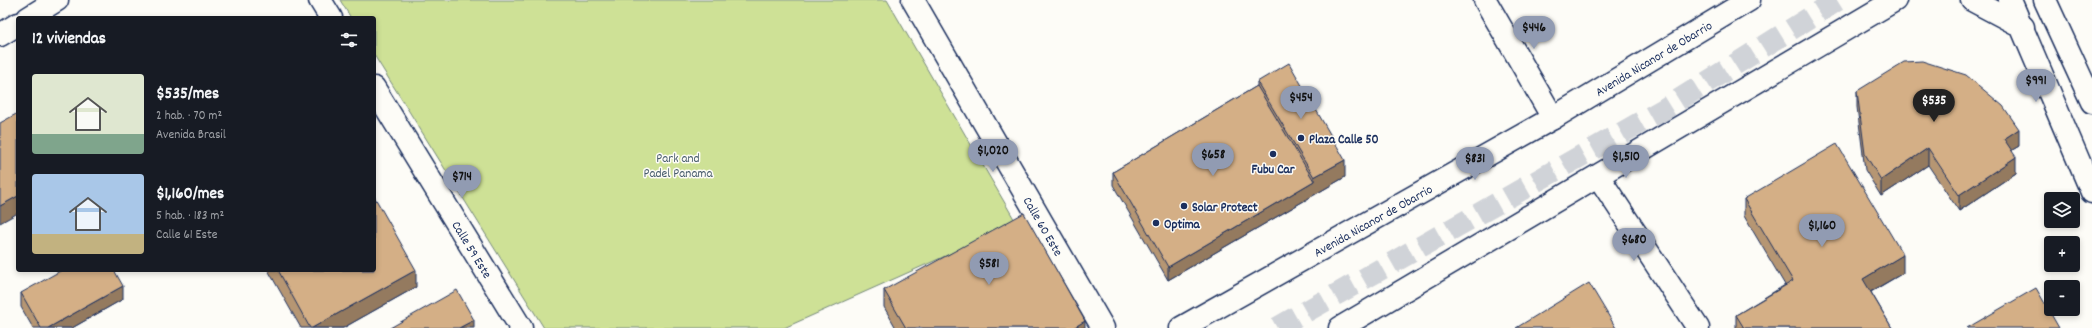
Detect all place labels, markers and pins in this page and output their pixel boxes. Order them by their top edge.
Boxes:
pin: $446 [1510,16,1558,50]
pin: $991 [2012,69,2060,103]
pin: $454 [1277,86,1325,120]
pin: $535 [1910,89,1958,123]
place label: Plaza Calle 50 [1309,131,1379,150]
marker: Plaza Calle 50 [1296,133,1306,143]
pin: $1,020 [960,139,1026,173]
pin: $658 [1189,143,1237,177]
pin: $1,510 [1593,145,1659,179]
pin: $831 [1451,147,1499,181]
marker: Fubu Car [1268,149,1278,159]
place label: Fubu Car [1252,161,1296,180]
pin: $714 [438,165,486,199]
place label: Solar Protect [1192,199,1258,218]
marker: Solar Protect [1179,201,1189,211]
pin: $1,160 [1789,214,1855,248]
place label: Optima [1164,216,1201,235]
marker: Optima [1151,218,1161,228]
pin: $680 [1610,228,1658,262]
pin: $581 [965,252,1013,286]

